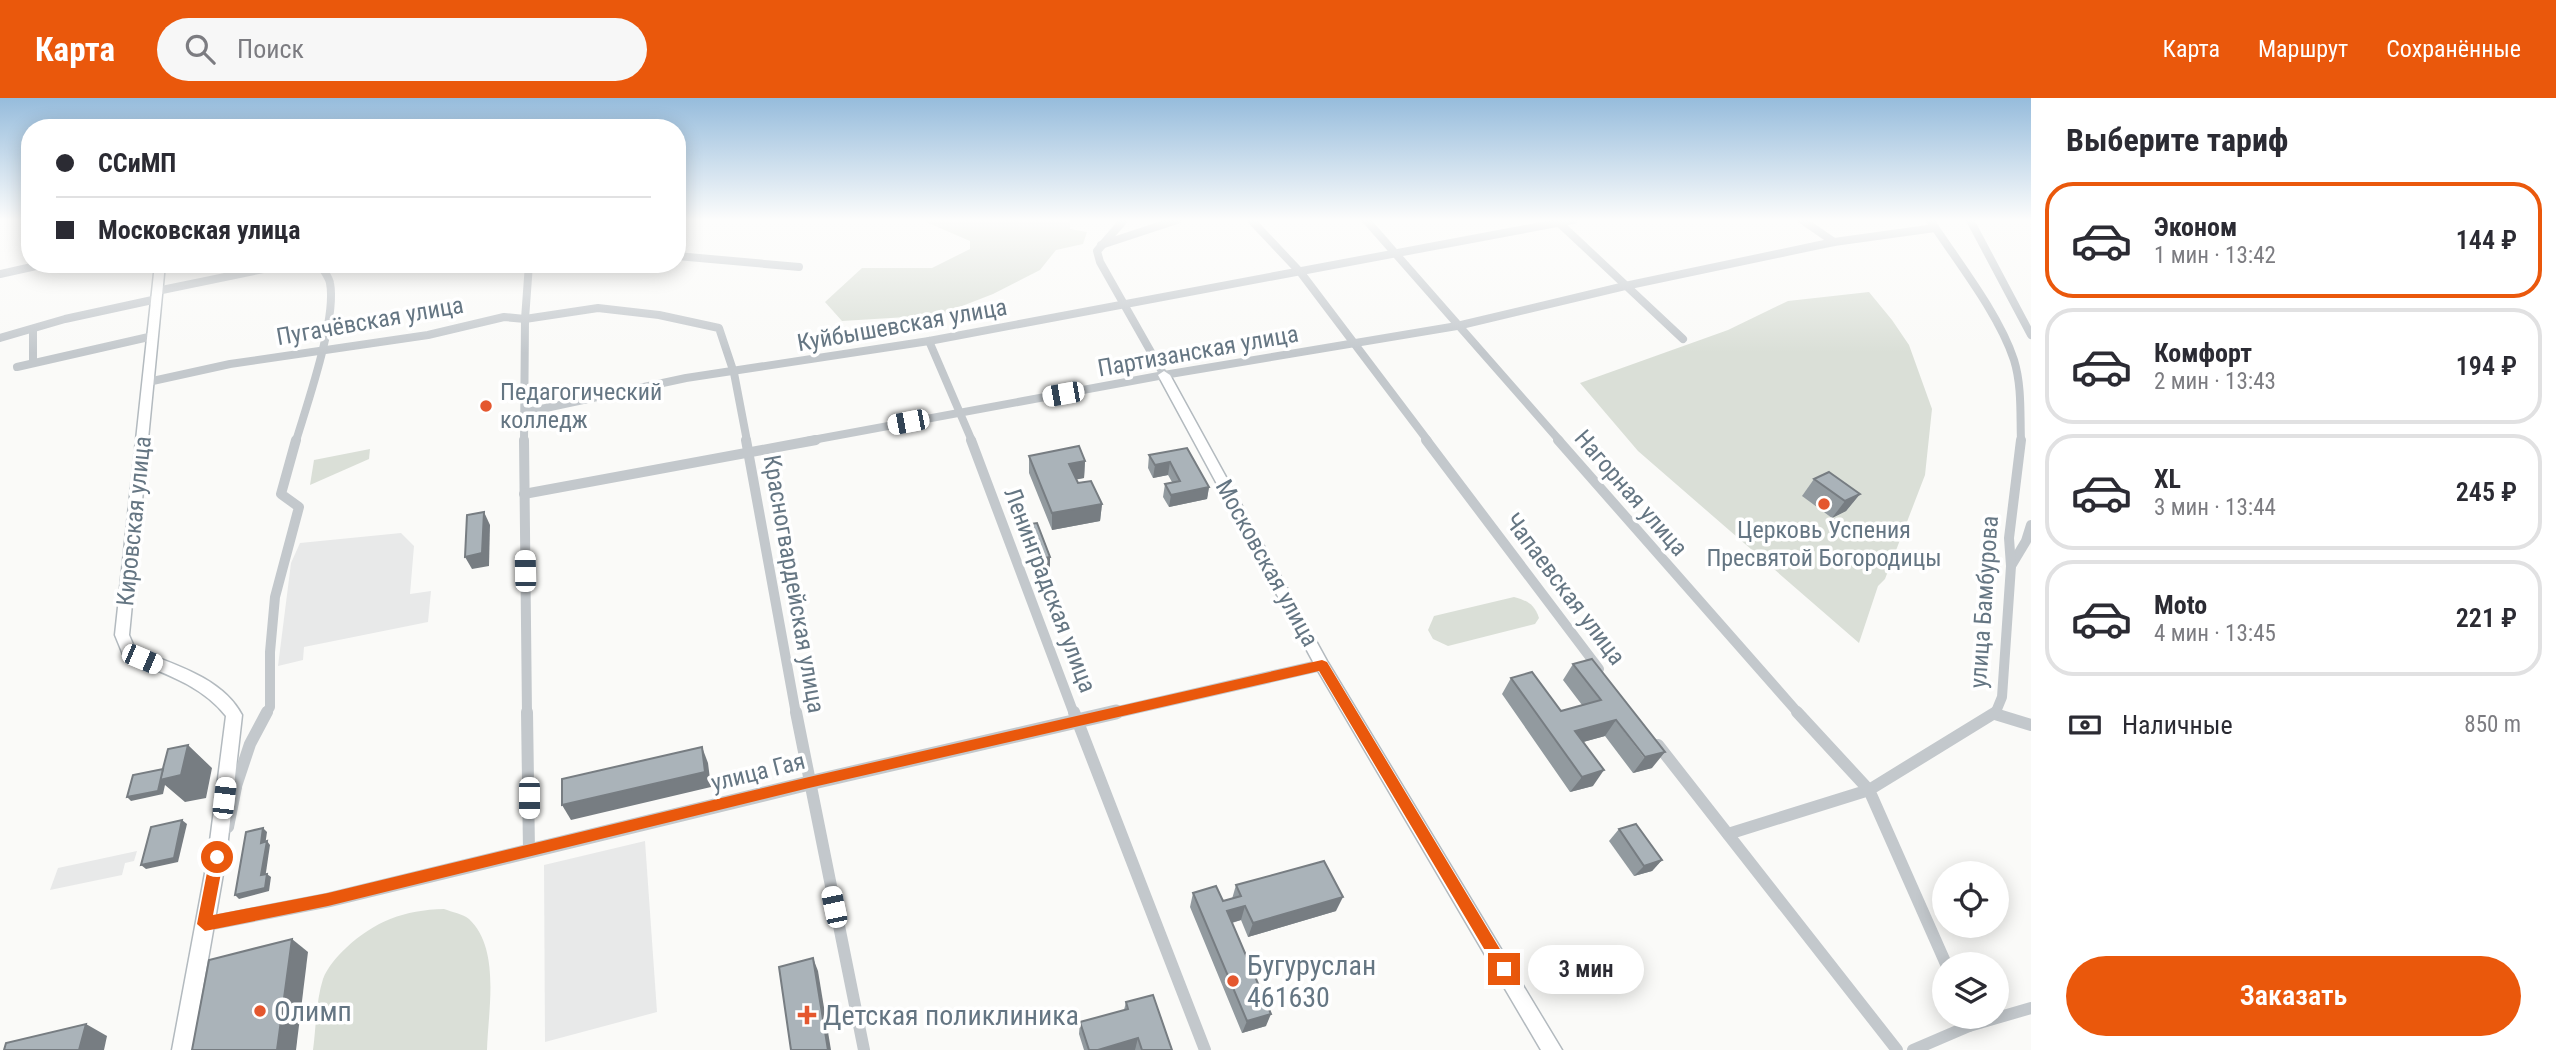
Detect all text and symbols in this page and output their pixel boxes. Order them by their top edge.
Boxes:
search box [157,18,647,81]
text: Карта [35,30,115,69]
icon: search [181,30,219,68]
text: Поиск [237,34,304,64]
text: Карта [2163,35,2220,63]
text: Маршрут [2258,35,2348,63]
text: Сохранённые [2386,35,2521,63]
text: Выберите тариф [2066,121,2288,159]
text: ССиМП [98,148,176,178]
icon: car [2070,209,2133,272]
text: Эконом [2154,212,2237,242]
text: Московская улица [98,215,300,245]
text: 144 ₽ [2456,225,2517,255]
text: 1 мин · 13:42 [2154,242,2276,269]
street label: Пугачёвская улица [274,291,466,351]
street label: Куйбышевская улица [795,293,1009,357]
street label: Партизанская улица [1095,320,1301,382]
icon: car [2070,335,2133,398]
text: Комфорт [2154,338,2252,368]
text: 194 ₽ [2456,351,2517,381]
text: 2 мин · 13:43 [2154,368,2276,395]
place label: Педагогический колледж [500,378,662,434]
car [1041,380,1086,408]
marker: Педагогический колледж [478,398,494,414]
car [886,408,931,436]
street label: Нагорная улица [1569,424,1693,562]
street label: Кировская улица [111,435,157,607]
street label: Красногвардейская улица [758,453,830,715]
icon: car [2070,461,2133,524]
text: XL [2154,464,2181,494]
street label: Московская улица [1210,475,1324,651]
text: 245 ₽ [2456,477,2517,507]
street label: Ленинградская улица [998,484,1102,696]
text: 3 мин · 13:44 [2154,494,2276,521]
marker: Церковь Успения Пресвятой Богородицы [1816,496,1832,512]
street label: Чапаевская улица [1499,508,1631,670]
street label: улица Бамбурова [1964,515,2004,689]
place label: Церковь Успения Пресвятой Богородицы [1706,516,1942,572]
car [515,550,536,592]
icon: car [2070,587,2133,650]
text: Moto [2154,590,2207,620]
text: 221 ₽ [2456,603,2517,633]
text: 4 мин · 13:45 [2154,620,2276,647]
car [119,641,166,677]
icon: cash [2066,706,2104,744]
text: Наличные [2122,710,2233,740]
text: 850 m [2464,711,2521,738]
street label: улица Гая [708,747,808,797]
car [212,776,237,820]
car [519,777,540,819]
route start [201,841,233,873]
map controls [1932,861,2009,1029]
button: locate [1932,861,2009,938]
car [820,884,849,930]
callout: 3 мин [1528,944,1644,994]
place label: Бугуруслан 461630 [1247,949,1376,1014]
button: layers [1932,952,2009,1029]
route end [1488,953,1520,985]
text: 3 мин [1558,956,1614,983]
button: Заказать [2066,956,2521,1036]
marker: Бугуруслан 461630 [1225,973,1241,989]
place label: Олимп [274,995,352,1028]
place label: Детская поликлиника [823,999,1079,1032]
marker: Олимп [252,1003,268,1019]
marker: Детская поликлиника [797,1005,817,1025]

